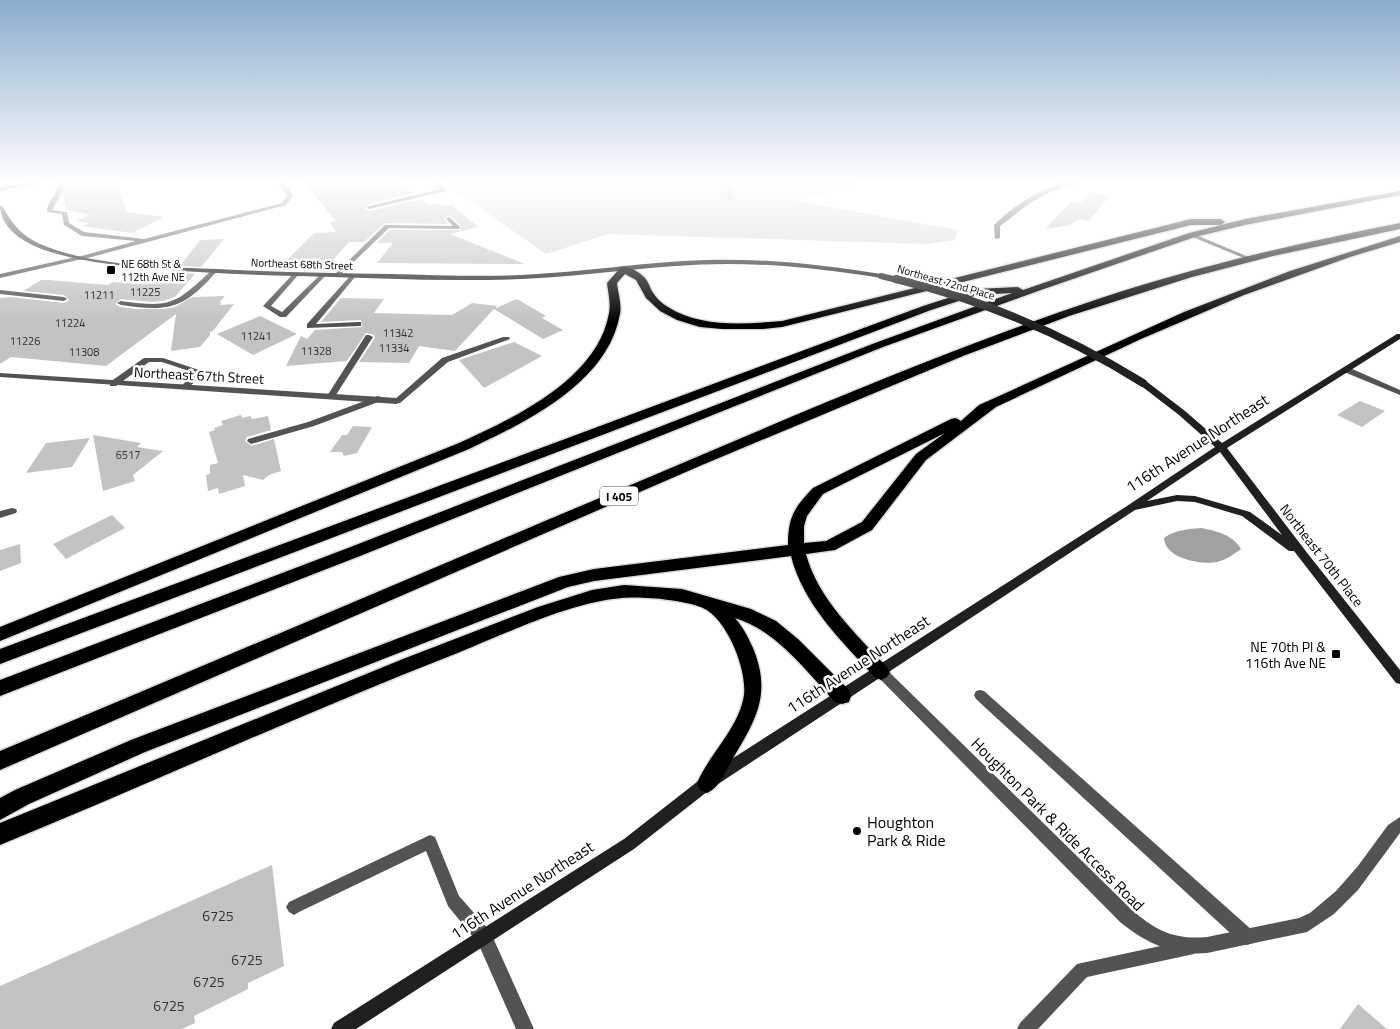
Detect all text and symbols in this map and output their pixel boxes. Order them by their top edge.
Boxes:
street label: Northeast 68th Street [251,254,353,274]
place label: NE 68th St & 112th Ave NE [121,256,185,285]
street label: Northeast 72nd Place [895,260,997,304]
marker: NE 68th St & 112th Ave NE [105,264,117,276]
house number: 11225 [130,284,160,300]
house number: 11211 [84,287,114,303]
house number: 11224 [55,315,85,331]
house number: 11342 [383,325,413,341]
house number: 11241 [241,328,271,344]
house number: 11226 [10,333,40,349]
house number: 11334 [379,340,409,356]
house number: 11328 [301,343,331,359]
house number: 11308 [69,344,99,360]
street label: Northeast 67th Street [134,361,265,389]
street label: 116th Avenue Northeast [1121,387,1274,498]
house number: 6517 [116,447,140,463]
road number: I 405 [600,486,638,506]
street label: Northeast 70th Place [1275,499,1369,611]
street label: 116th Avenue Northeast [782,608,935,719]
place label: NE 70th Pl & 116th Ave NE [1245,636,1326,673]
marker: NE 70th Pl & 116th Ave NE [1330,648,1342,660]
street label: Houghton Park & Ride Access Road [966,732,1150,916]
place label: Houghton Park & Ride [867,810,946,852]
marker: Houghton Park & Ride [851,825,863,837]
street label: 116th Avenue Northeast [446,834,599,945]
house number: 6725 [202,905,234,926]
house number: 6725 [231,949,263,970]
house number: 6725 [193,971,225,992]
house number: 6725 [153,995,185,1016]

